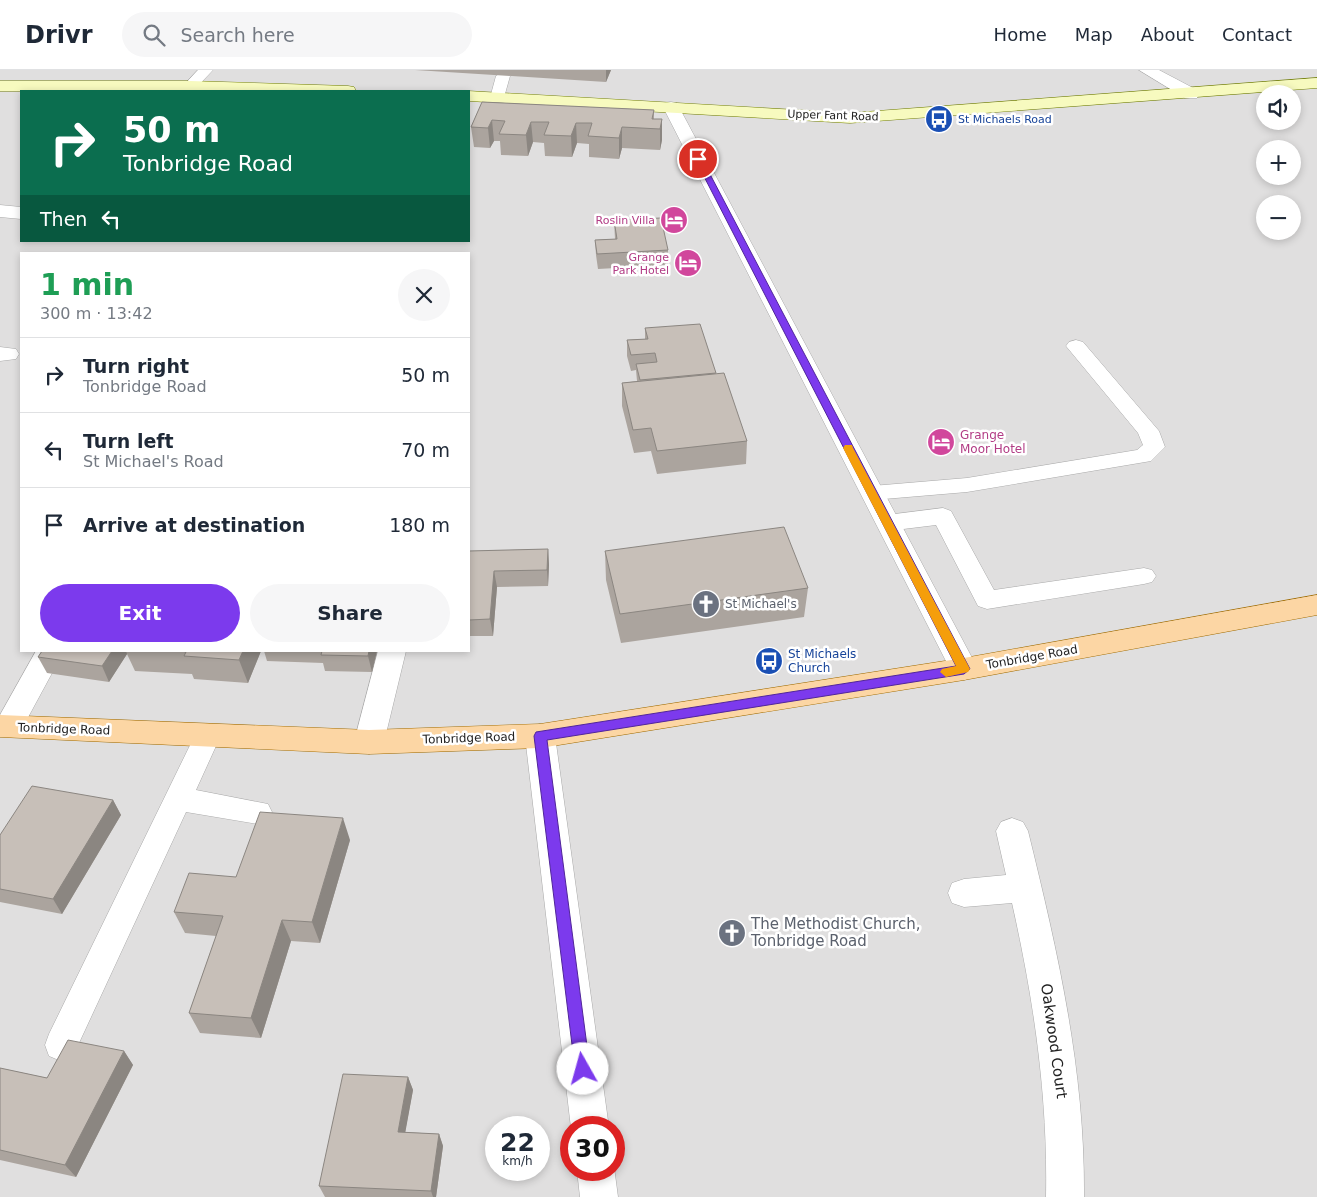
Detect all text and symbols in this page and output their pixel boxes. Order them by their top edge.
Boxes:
search box [122,12,472,57]
text: Drivr [25,21,92,49]
icon: search [140,21,168,49]
text: Search here [180,24,295,46]
text: Home [994,24,1047,45]
text: Map [1075,24,1113,45]
text: About [1141,24,1194,45]
text: Contact [1222,24,1292,45]
map controls [1256,85,1301,240]
button: sound [1256,85,1301,130]
bus stop icon: St Michaels Road [924,104,954,134]
street label: Upper Fant Road [787,107,879,124]
icon: right [40,110,105,175]
text: 50 m [123,110,220,150]
place label: St Michaels Road [958,113,1052,126]
pin [677,138,719,180]
button: + [1256,140,1301,185]
icon: arrive [684,145,712,173]
text: Tonbridge Road [123,151,293,176]
button: − [1256,195,1301,240]
icon: left [97,205,125,233]
hotel icon: Roslin Villa [659,205,689,235]
text: Then [40,208,87,230]
place label: Roslin Villa [596,214,655,227]
hotel icon: Grange Park Hotel [673,248,703,278]
place label: Grange Park Hotel [613,251,669,277]
text: 1 min [40,267,134,302]
button: close [398,269,450,321]
text: 300 m · 13:42 [40,304,153,323]
text: Turn right [83,355,189,377]
icon: right [40,361,68,389]
text: 50 m [401,364,450,386]
text: Tonbridge Road [83,377,207,396]
hotel icon: Grange Moor Hotel [926,427,956,457]
place label: Grange Moor Hotel [960,428,1026,456]
text: Turn left [83,430,174,452]
icon: left [40,436,68,464]
text: 70 m [401,439,450,461]
text: St Michael's Road [83,452,224,471]
icon: arrive [40,511,68,539]
text: Arrive at destination [83,514,305,536]
text: 180 m [389,514,450,536]
button: Exit [40,584,240,642]
button: Share [250,584,450,642]
church icon: St Michael's [691,589,721,619]
place label: St Michael's [725,597,797,611]
street label: Tonbridge Road [984,642,1079,672]
bus stop icon: St Michaels Church [754,646,784,676]
place label: St Michaels Church [788,647,856,675]
street label: Tonbridge Road [16,720,111,738]
street label: Tonbridge Road [421,729,516,747]
place label: The Methodist Church, Tonbridge Road [750,915,920,950]
church icon: The Methodist Church, Tonbridge Road [717,918,747,948]
street label: Oakwood Court [1037,982,1071,1100]
position arrow [556,1042,608,1094]
speed limit sign: 30 [560,1116,625,1181]
text: 22 [500,1128,535,1157]
text: km/h [502,1154,533,1168]

